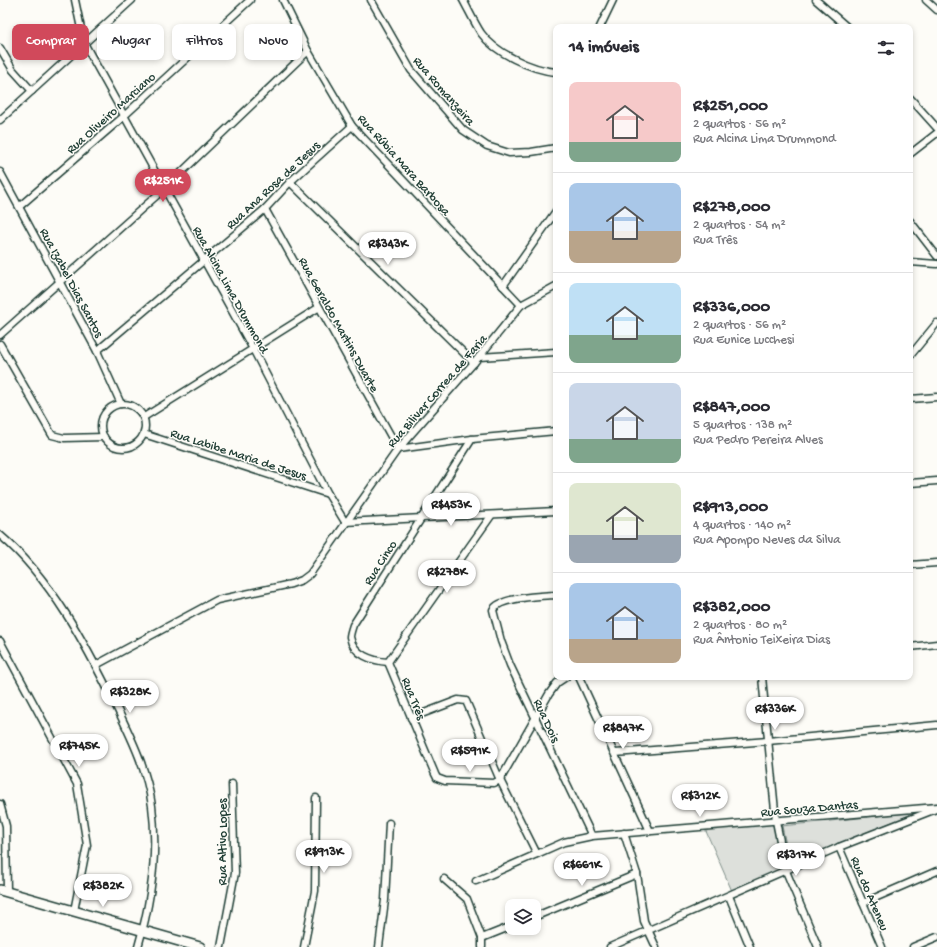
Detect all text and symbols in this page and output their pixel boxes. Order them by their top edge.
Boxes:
chip: Comprar [12,24,89,60]
chip: Alugar [97,24,164,60]
chip: Filtros [172,24,236,60]
chip: Novo [244,24,302,60]
icon: filters [875,37,897,59]
text: 14 imóveis [569,38,639,58]
street label: Rua Romanzeira [409,54,478,130]
street label: Rua Oliveiro Marciano [64,70,159,158]
text: R$251,000 [693,97,768,117]
icon: home [601,98,649,146]
street label: Rua Rúbia Mara Barbosa [354,112,453,220]
text: 2 quartos · 56 m² [693,117,786,132]
text: Rua Alcina Lima Drummond [693,132,836,147]
street label: Rua Ana Rosa de Jesus [224,138,325,233]
pin: R$251K [130,169,196,203]
text: R$251K [144,174,182,189]
text: R$278,000 [693,198,770,218]
icon: home [601,199,649,247]
text: 2 quartos · 54 m² [693,218,786,233]
street label: Rua Alcina Lima Drummond [189,224,272,357]
street label: Rua Izabel Dias Santos [36,226,106,341]
pin: R$343K [355,232,421,266]
text: Rua Três [693,233,737,248]
text: R$343K [368,237,408,252]
street label: Rua Geraldo Martins Duarte [294,255,381,395]
text: R$336,000 [693,298,770,318]
icon: home [601,299,649,347]
text: 2 quartos · 56 m² [693,318,786,333]
street label: Rua Bilivar Correa de Faria [385,331,492,451]
text: Rua Eunice Lucchesi [693,333,795,348]
text: R$847,000 [693,398,770,418]
icon: home [601,399,649,447]
text: 5 quartos · 138 m² [693,418,792,433]
street label: Rua Labibe Maria de Jesus [168,426,309,485]
text: Rua Pedro Pereira Alves [693,433,823,448]
pin: R$453K [418,493,484,527]
text: R$453K [431,498,471,513]
text: R$913,000 [693,498,768,518]
icon: home [601,499,649,547]
text: 4 quartos · 140 m² [693,518,791,533]
text: Rua Apompo Neves da Silva [693,533,841,548]
street label: Rua Cinco [361,538,401,589]
pin: R$278K [414,560,480,594]
text: R$278K [427,565,467,580]
text: R$382,000 [693,598,770,618]
icon: home [601,599,649,647]
text: 2 quartos · 80 m² [693,618,787,633]
text: Rua Ântonio Teixeira Dias [693,633,830,648]
street label: Rua Três [397,676,428,723]
pin: R$328K [97,680,163,714]
text: R$328K [110,685,150,700]
street label: Rua Dois [529,697,563,746]
pin: R$336K [742,697,808,731]
text: R$336K [755,702,795,717]
pin: R$847K [590,716,656,750]
text: R$847K [603,721,643,736]
pin: R$745K [46,734,112,768]
text: R$745K [59,739,99,754]
pin: R$591K [437,739,503,773]
text: R$591K [451,744,489,759]
pin: R$312K [667,784,733,818]
text: R$312K [681,789,719,804]
street label: Rua Altivo Lopes [216,797,231,885]
street label: Rua Souza Dantas [760,798,860,821]
pin: R$913K [291,840,357,874]
pin: R$317K [763,843,829,877]
text: R$913K [305,845,343,860]
text: R$317K [777,848,815,863]
pin: R$661K [549,853,615,887]
street label: Rua do Ateneu [846,855,891,933]
text: R$661K [563,858,601,873]
pin: R$382K [70,874,136,908]
text: R$382K [83,879,123,894]
map controls [505,899,541,935]
button: layers [505,899,541,935]

